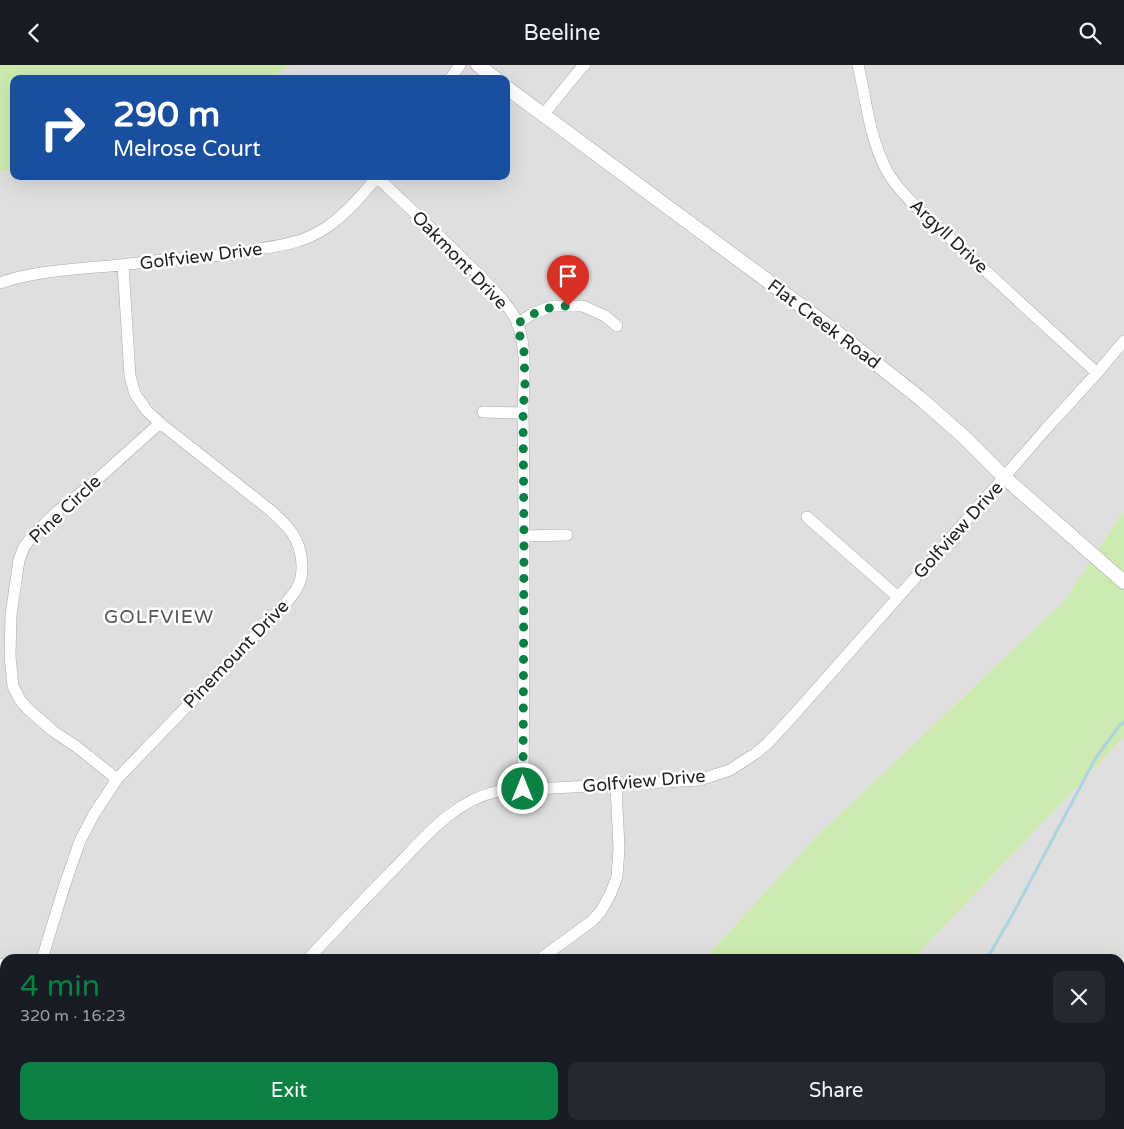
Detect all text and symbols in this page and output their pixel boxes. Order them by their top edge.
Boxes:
icon: back [20,19,48,47]
icon: search [1076,19,1104,47]
text: Beeline [524,20,600,46]
text: 290 m [113,94,220,136]
icon: right [30,95,95,160]
text: Melrose Court [113,136,261,162]
street label: Argyll Drive [905,194,993,278]
street label: Oakmont Drive [407,206,513,314]
street label: Golfview Drive [138,238,264,274]
pin [547,255,589,306]
icon: arrive [554,262,582,290]
street label: Flat Creek Road [763,274,885,374]
street label: Pine Circle [25,470,105,548]
street label: Golfview Drive [909,477,1007,583]
street label: Pinemount Drive [179,595,293,713]
district label: GOLFVIEW [104,606,214,628]
position arrow [496,762,548,814]
street label: Golfview Drive [582,765,706,797]
text: 4 min [20,968,100,1005]
button: close [1053,971,1105,1023]
text: 320 m · 16:23 [20,1006,126,1026]
button: Exit [20,1062,558,1120]
button: Share [568,1062,1105,1120]

